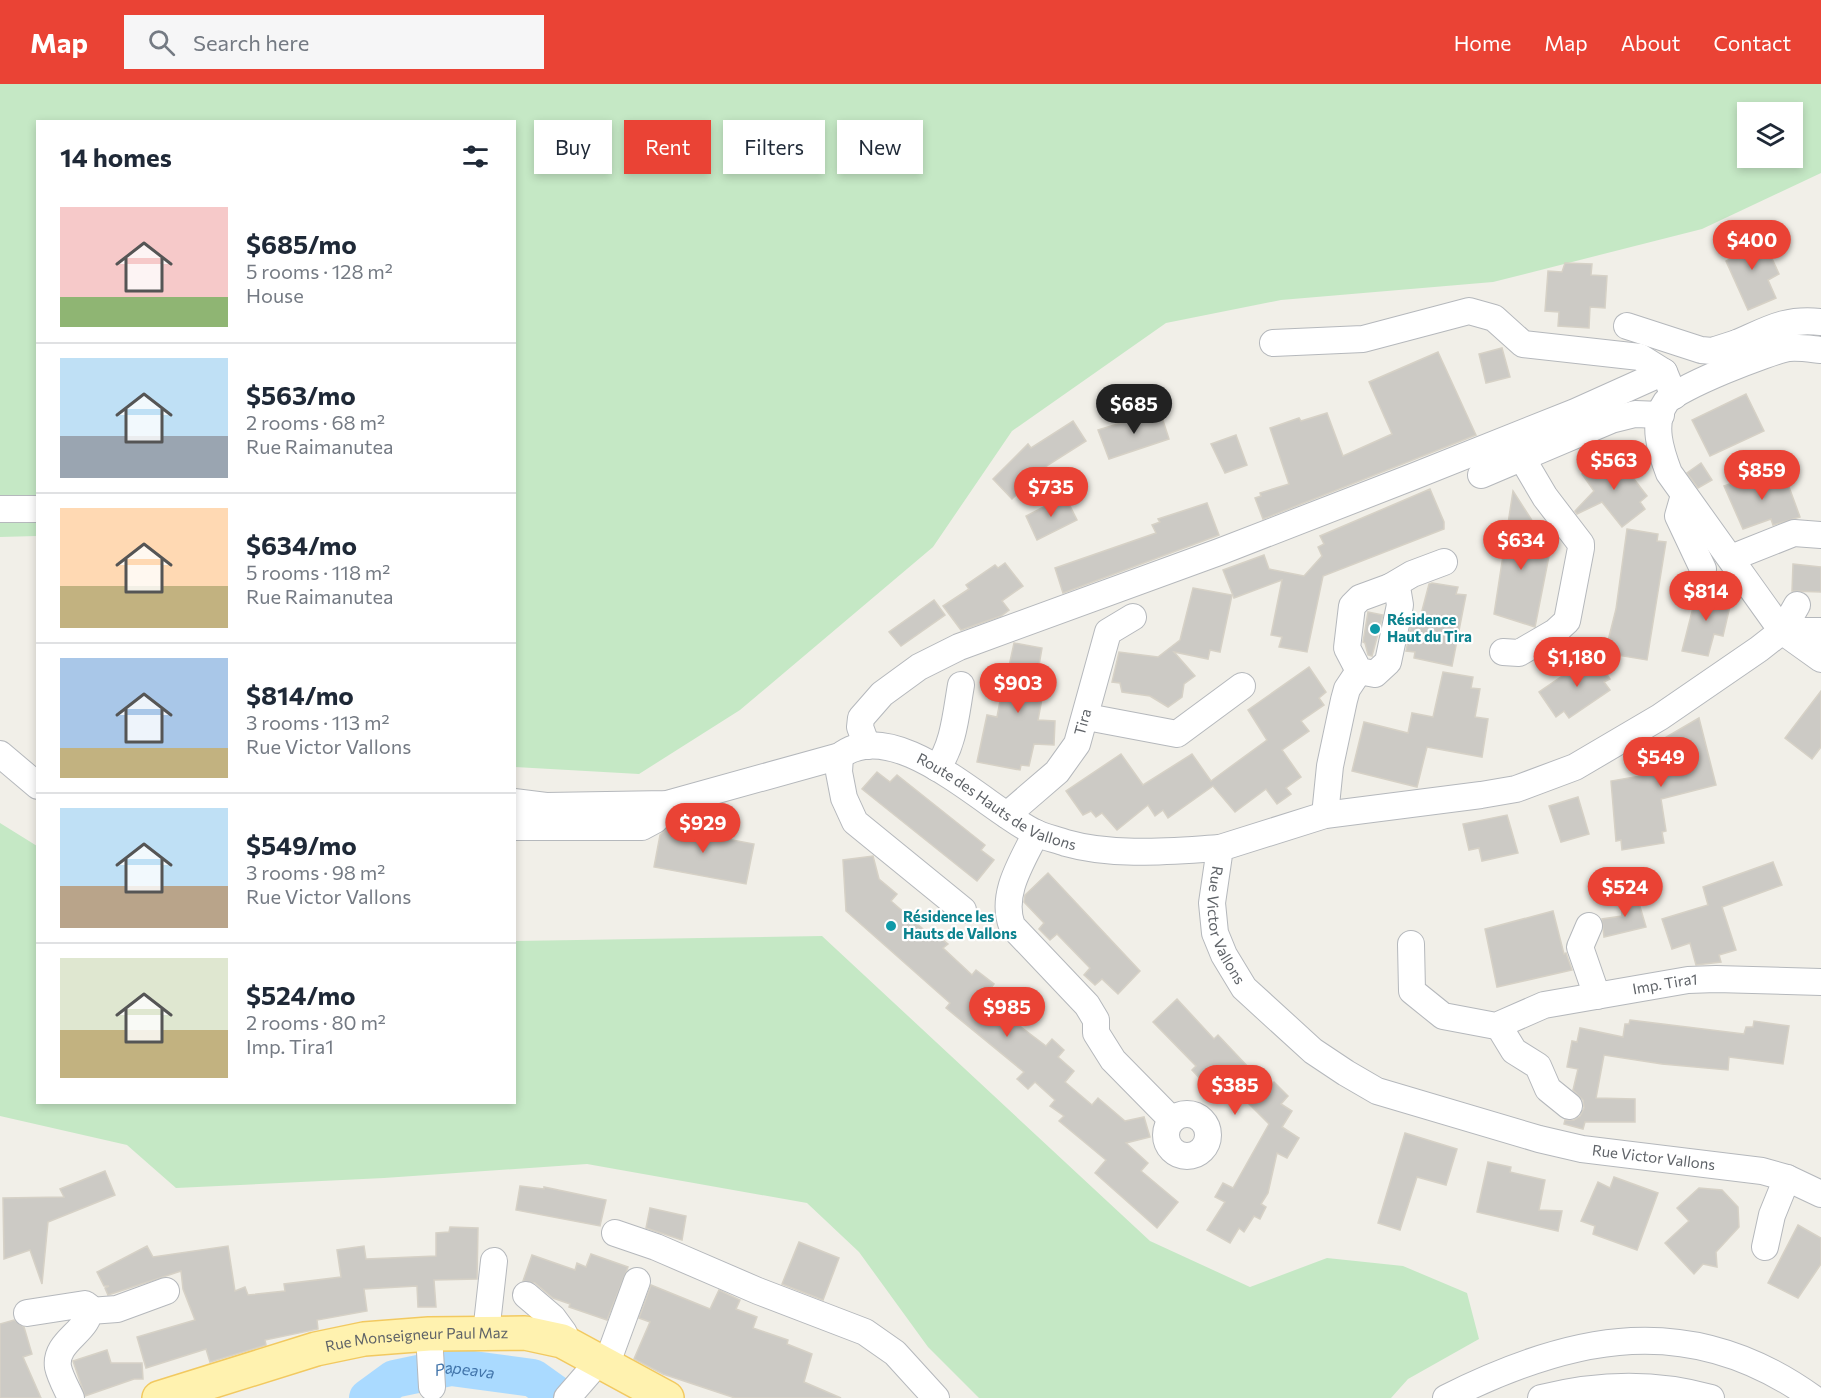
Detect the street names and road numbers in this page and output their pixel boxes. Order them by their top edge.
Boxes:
street label: Tira [1070,706,1094,737]
street label: Route des Hauts de Vallons [914,749,1078,853]
street label: Rue Victor Vallons [1204,865,1250,987]
street label: Imp. Tira1 [1631,970,1698,998]
street label: Rue Victor Vallons [1591,1140,1717,1173]
street label: Rue Monseigneur Paul Maz [324,1323,508,1355]

